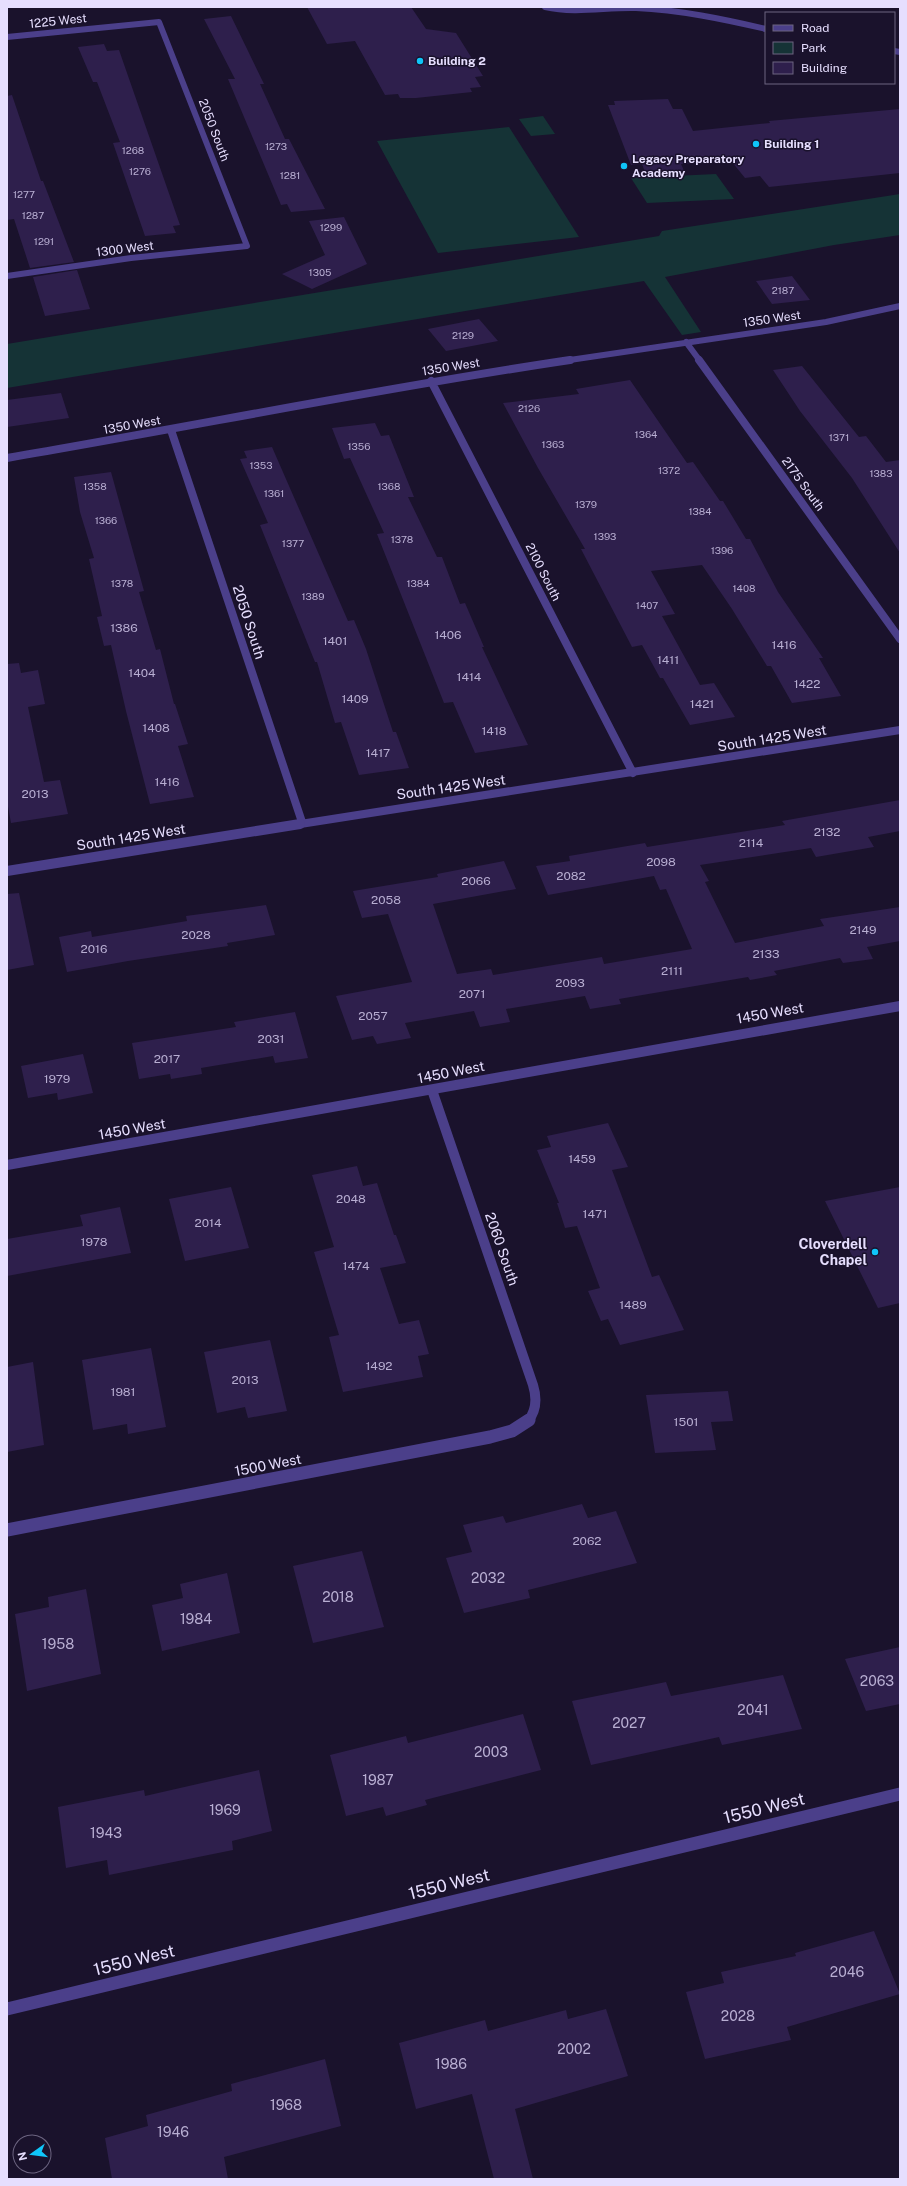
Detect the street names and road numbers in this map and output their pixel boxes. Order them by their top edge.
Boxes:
street label: 1225 West [29,11,88,31]
street label: 2050 South [196,97,232,163]
street label: 1300 West [95,238,155,259]
street label: 1350 West [742,308,802,330]
street label: 1350 West [421,355,481,378]
street label: 1350 West [102,413,162,437]
street label: 2175 South [779,454,827,514]
street label: 2100 South [522,541,564,603]
street label: 2050 South [230,583,268,661]
street label: South 1425 West [716,721,828,755]
street label: South 1425 West [395,771,507,803]
street label: South 1425 West [75,820,187,854]
street label: 1450 West [735,999,805,1027]
street label: 1450 West [416,1058,486,1086]
street label: 1450 West [97,1115,167,1143]
street label: 2060 South [482,1210,522,1288]
street label: 1500 West [233,1451,303,1479]
street label: 1550 West [721,1788,807,1828]
street label: 1550 West [406,1864,492,1904]
street label: 1550 West [91,1940,177,1980]

